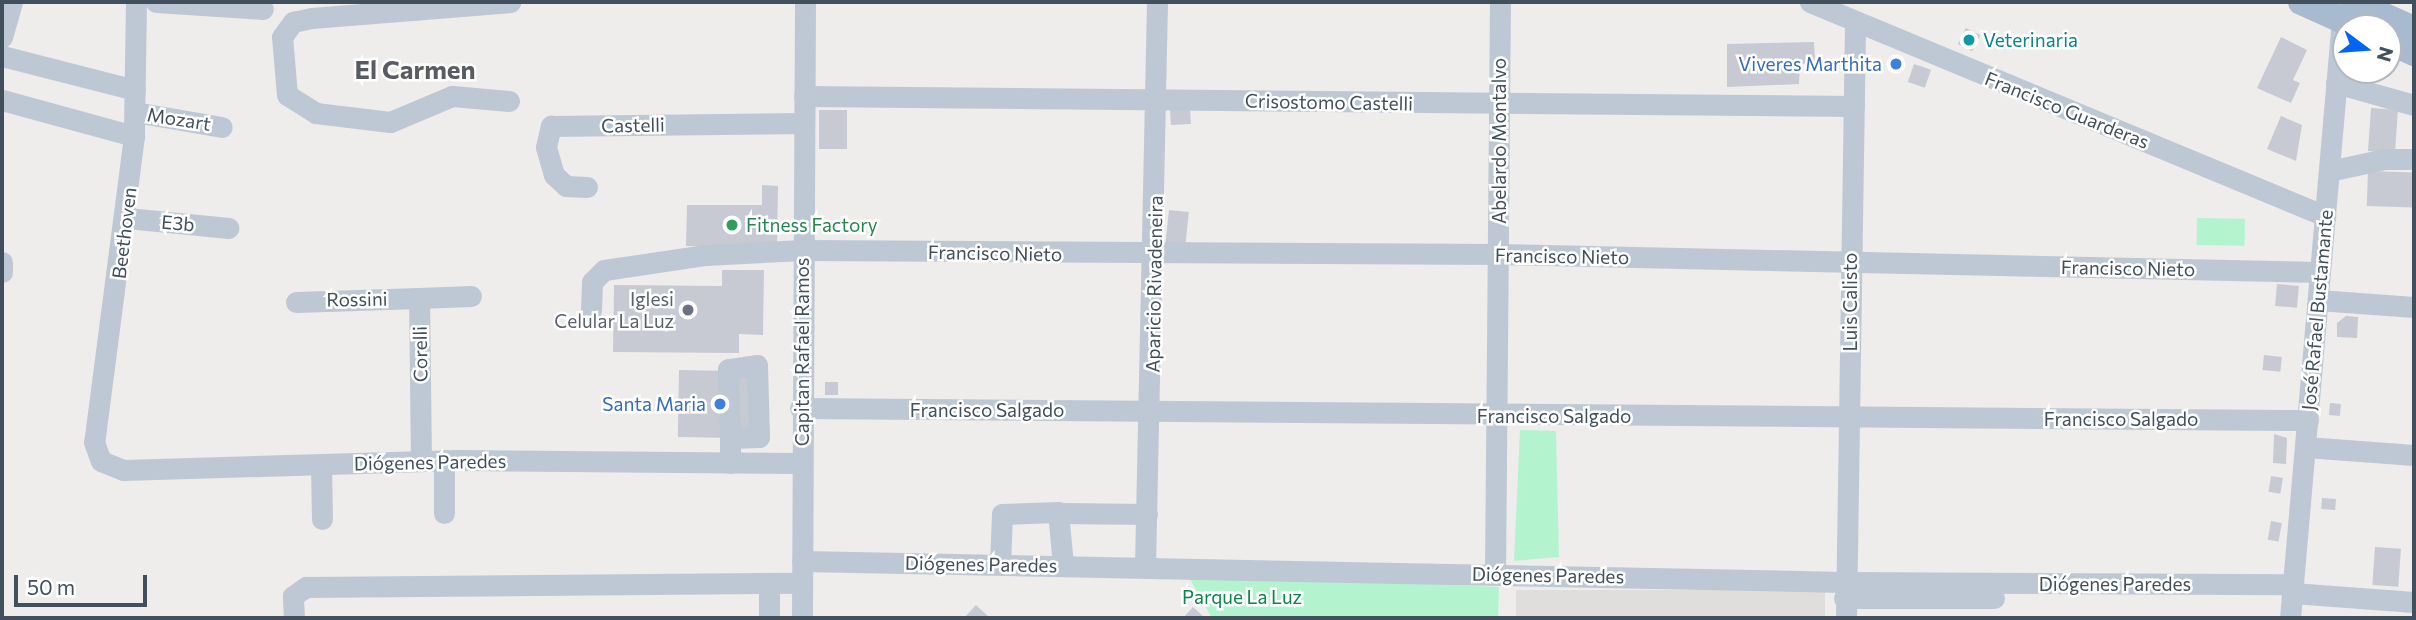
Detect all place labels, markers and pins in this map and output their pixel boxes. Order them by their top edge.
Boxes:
place label: Veterinaria [1983,29,2078,51]
marker: Veterinaria [1961,32,1977,48]
place label: Viveres Marthita [1738,53,1882,75]
marker: Viveres Marthita [1888,56,1904,72]
place label: Fitness Factory [746,214,878,236]
marker: Fitness Factory [724,217,740,233]
place label: Iglesi Celular La Luz [554,288,674,332]
marker: Iglesi Celular La Luz [680,302,696,318]
place label: Santa Maria [602,393,706,415]
marker: Santa Maria [712,396,728,412]

